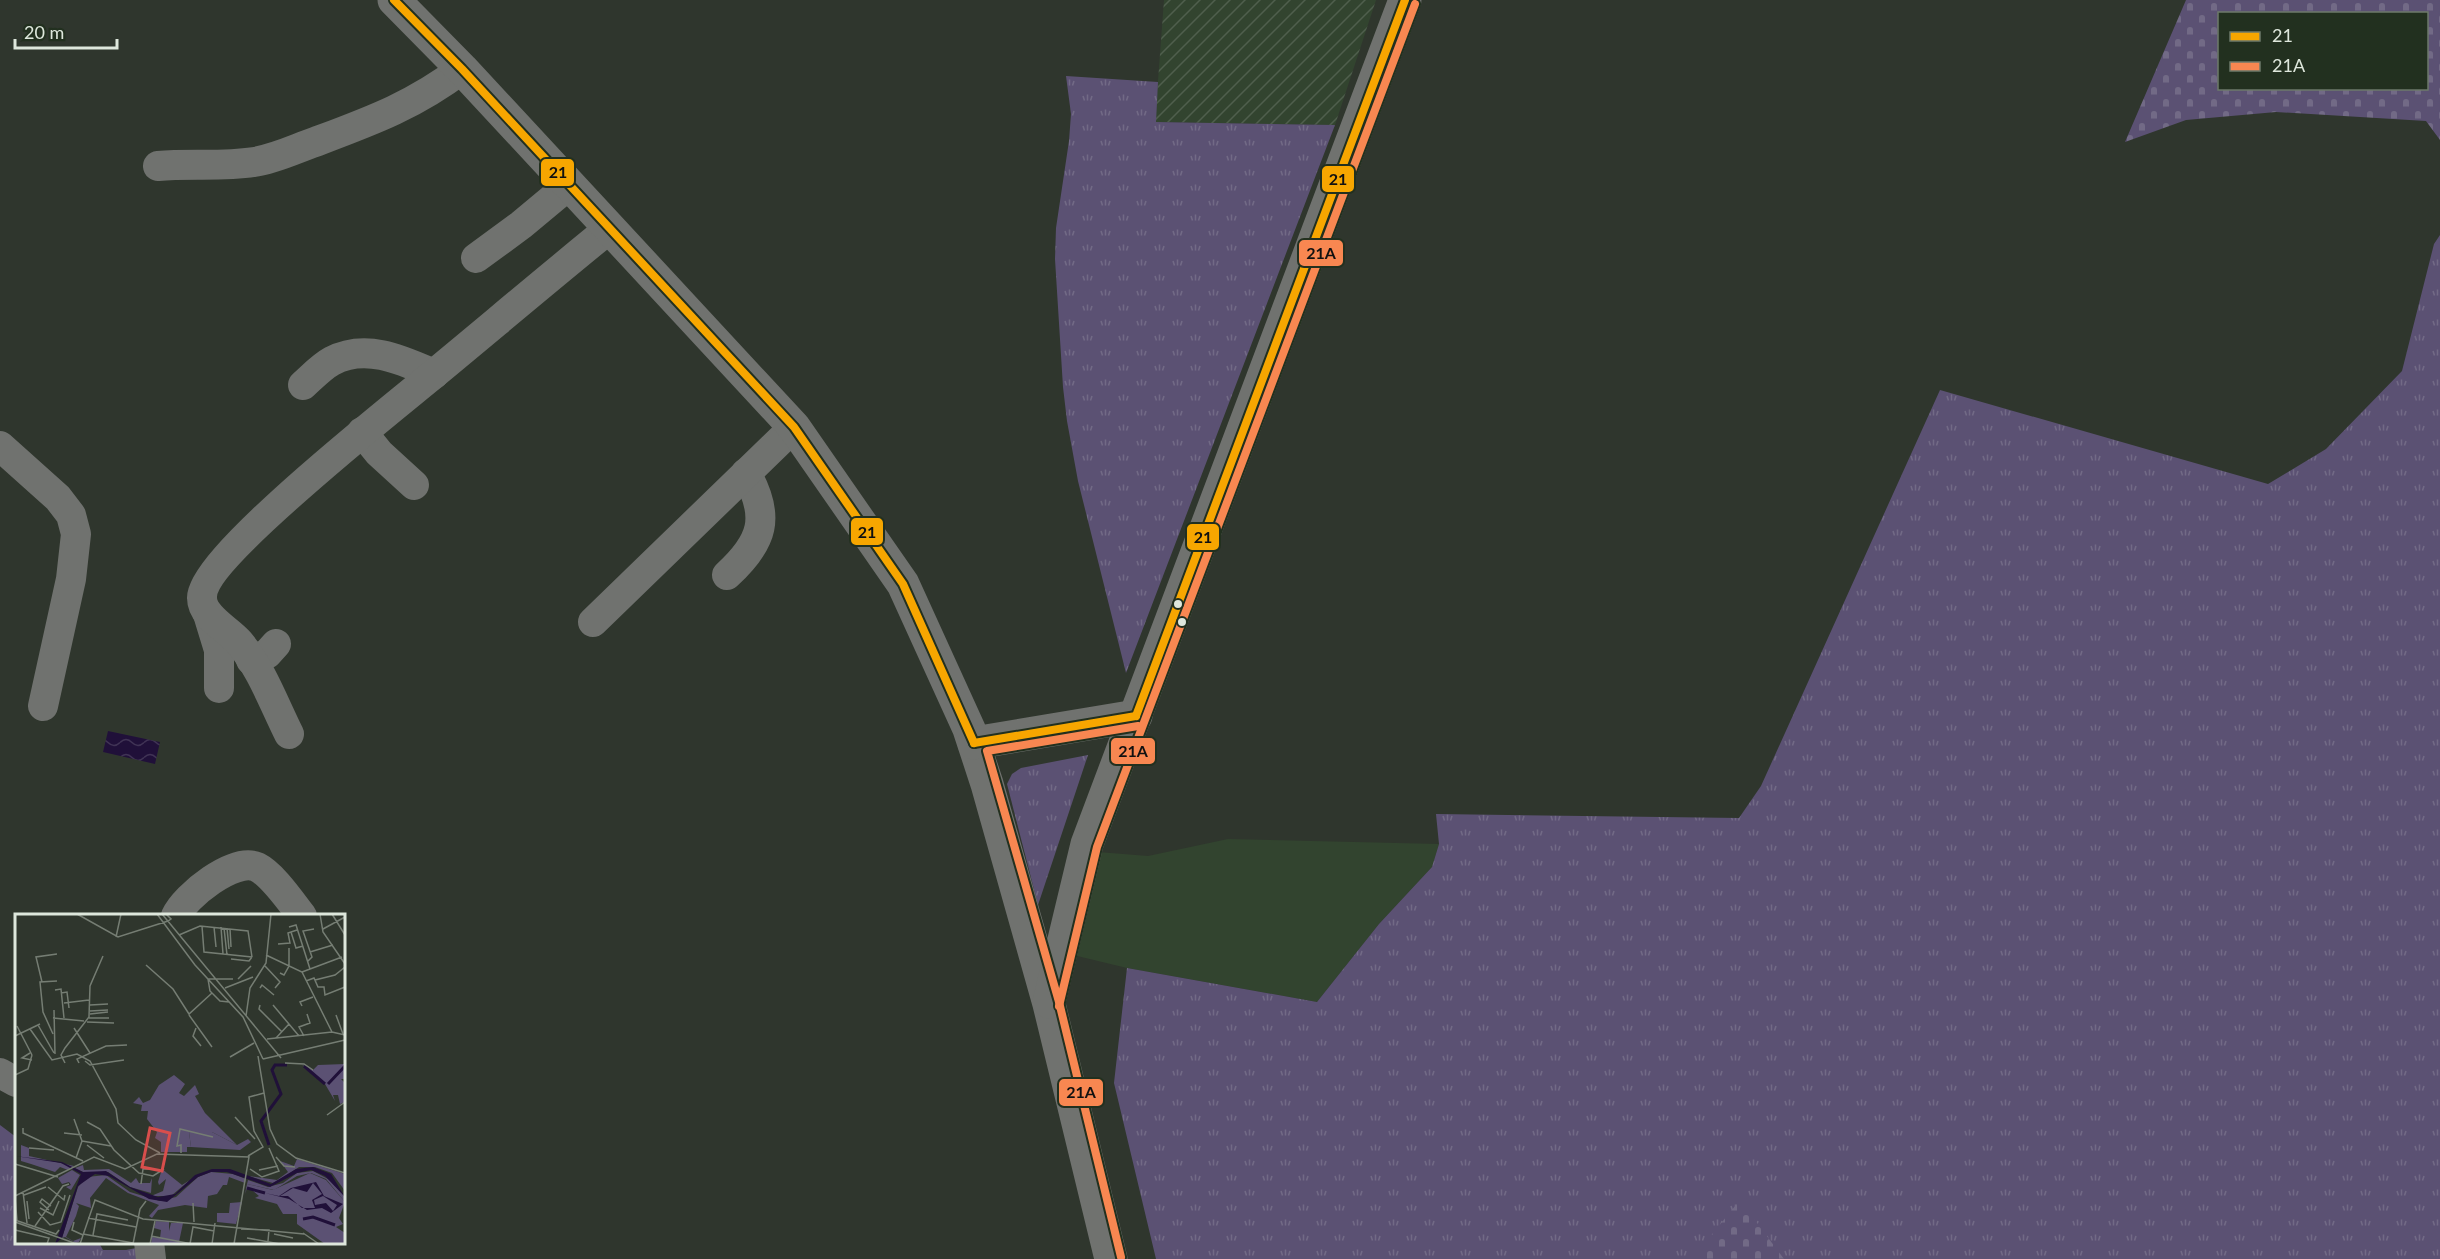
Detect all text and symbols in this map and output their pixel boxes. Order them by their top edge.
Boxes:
scale bar [15,12,117,50]
legend [2218,12,2428,90]
text: 20 m [24,21,64,43]
text: 21 [2272,24,2293,46]
text: 21A [2272,54,2306,76]
line badge: 21 [540,158,575,187]
text: 21 [549,162,567,181]
line badge: 21 [1321,165,1355,193]
text: 21 [1329,169,1347,188]
line badge: 21A [1298,239,1344,267]
text: 21A [1306,243,1337,262]
line badge: 21 [850,517,884,546]
text: 21 [858,522,876,541]
line badge: 21 [1186,523,1220,551]
text: 21 [1194,527,1212,546]
unlabelled marker [1172,598,1184,610]
unlabelled marker [1176,616,1188,628]
line badge: 21A [1110,737,1156,765]
text: 21A [1118,741,1149,760]
inset map [15,914,345,1244]
line badge: 21A [1058,1078,1104,1107]
text: 21A [1066,1082,1097,1101]

